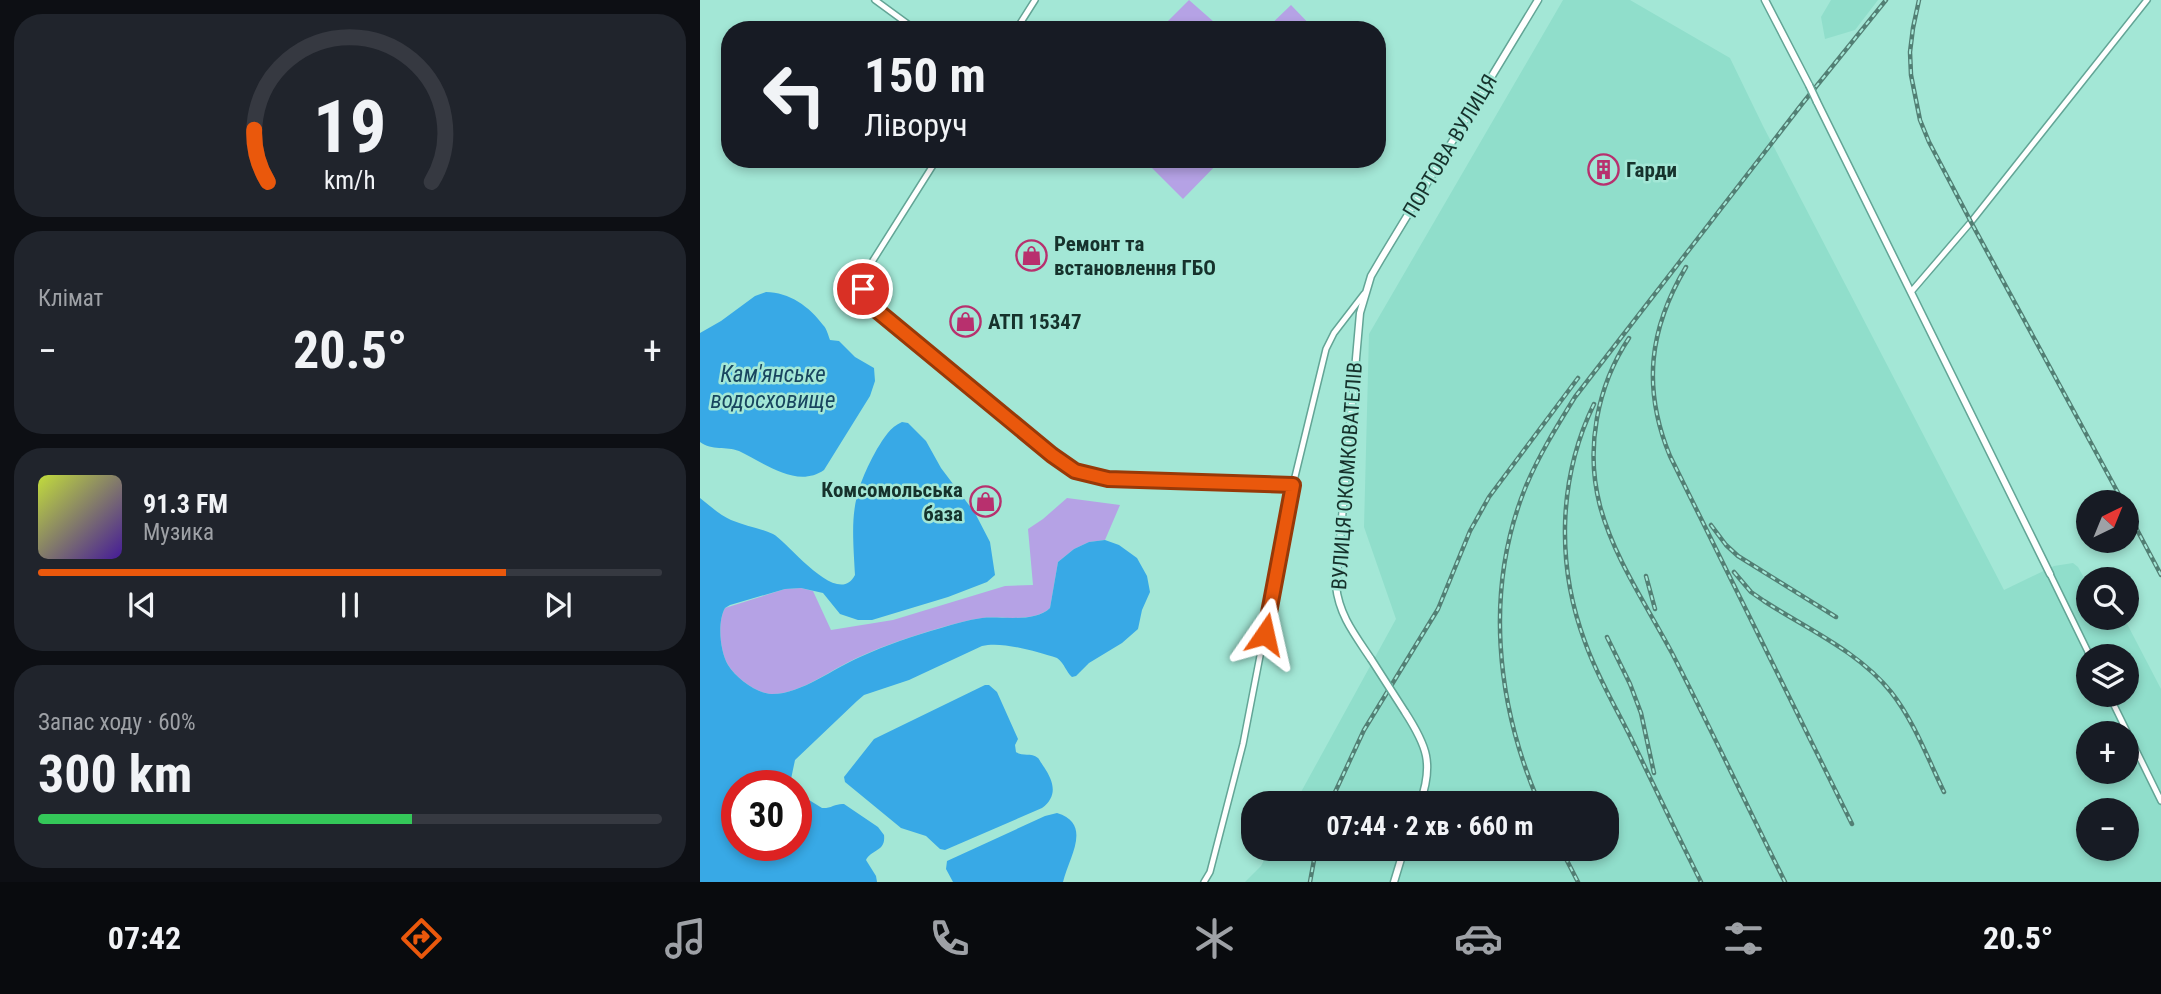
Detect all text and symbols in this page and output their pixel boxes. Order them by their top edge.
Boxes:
text: 150 m [864,47,986,104]
icon: left [749,49,840,140]
street label: ПОРТОВА ВУЛИЦЯ [1398,70,1502,222]
text: 19 [313,84,387,170]
text: Ліворуч [864,106,968,144]
building icon: Гарди [1586,153,1620,187]
place label: Гарди [1626,158,1677,182]
text: km/h [324,165,376,194]
place label: Ремонт та встановлення ГБО [1054,232,1216,280]
shop icon: Ремонт та встановлення ГБО [1014,239,1048,273]
pin [833,259,893,319]
icon: arrive [844,270,882,308]
text: Клімат [38,285,103,312]
shop icon: АТП 15347 [948,305,982,339]
place label: АТП 15347 [988,310,1082,334]
text: 20.5° [293,320,407,381]
text: − [38,329,57,373]
text: + [643,329,662,373]
water label: Кам'янське водосховище [710,361,836,414]
street label: ВУЛИЦЯ ОКОМКОВАТЕЛІВ [1327,361,1367,591]
place label: Комсомольська база [821,478,963,526]
shop icon: Комсомольська база [969,485,1003,519]
text: 91.3 FM [143,489,228,519]
north arrow [2076,490,2138,553]
map controls [2076,490,2139,861]
text: Музика [143,519,214,546]
button: search [2076,567,2139,630]
icon: previous [123,586,161,624]
icon: pause [331,586,369,624]
icon: next [539,586,577,624]
position arrow [1228,597,1302,671]
button: layers [2076,644,2139,707]
text: Запас ходу · 60% [38,709,196,736]
button: + [2076,721,2139,784]
text: 300 km [38,744,192,805]
speed limit sign: 30 [721,770,812,861]
button: − [2076,798,2139,861]
text: 07:44 · 2 хв · 660 m [1327,811,1533,841]
icon: directions [397,914,446,963]
icon: music [661,914,710,963]
icon: phone [925,914,974,963]
icon: climate [1190,914,1239,963]
icon: car [1454,914,1503,963]
icon: filters [1719,914,1768,963]
text: 07:42 [108,919,181,957]
text: 20.5° [1983,919,2053,957]

